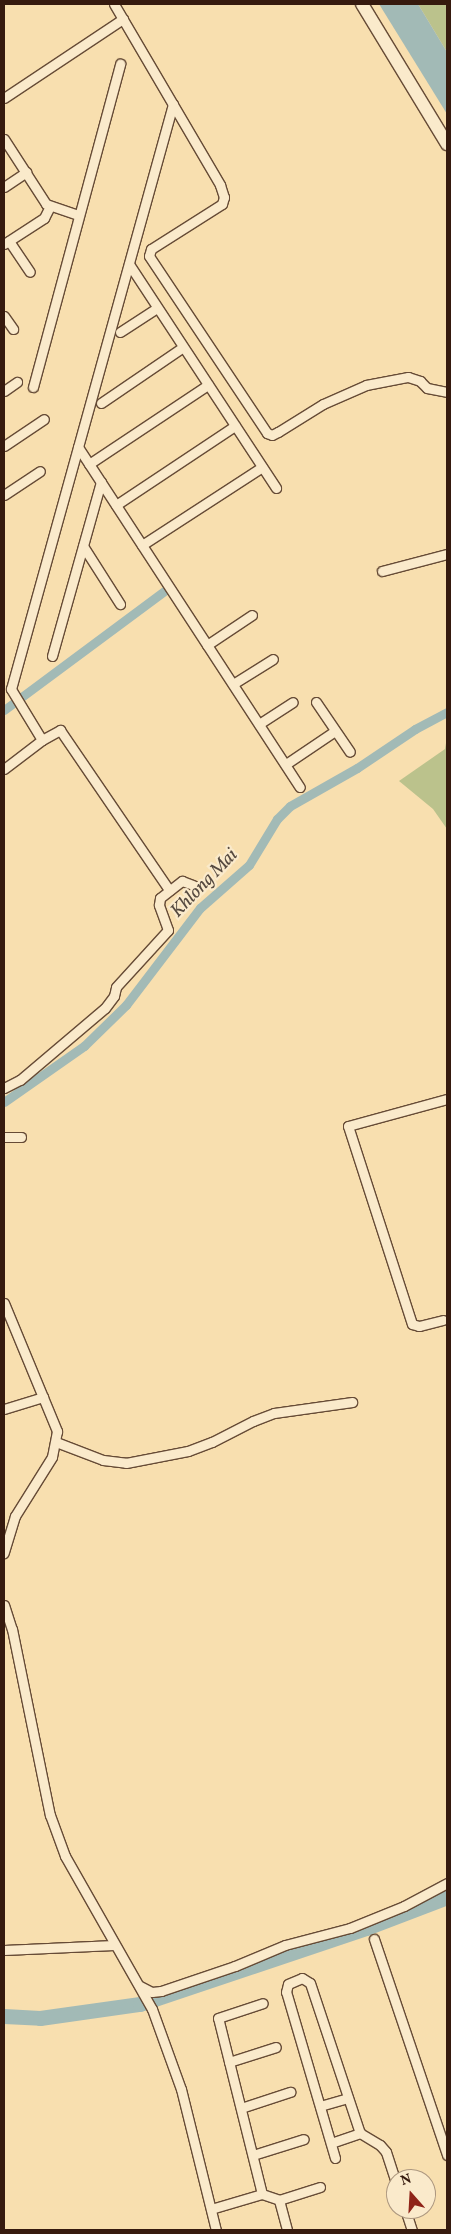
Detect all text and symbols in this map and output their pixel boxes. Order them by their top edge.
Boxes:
water label: Khlong Mai [167,845,243,923]
north arrow [386,2169,436,2219]
text: N [398,2170,414,2191]

